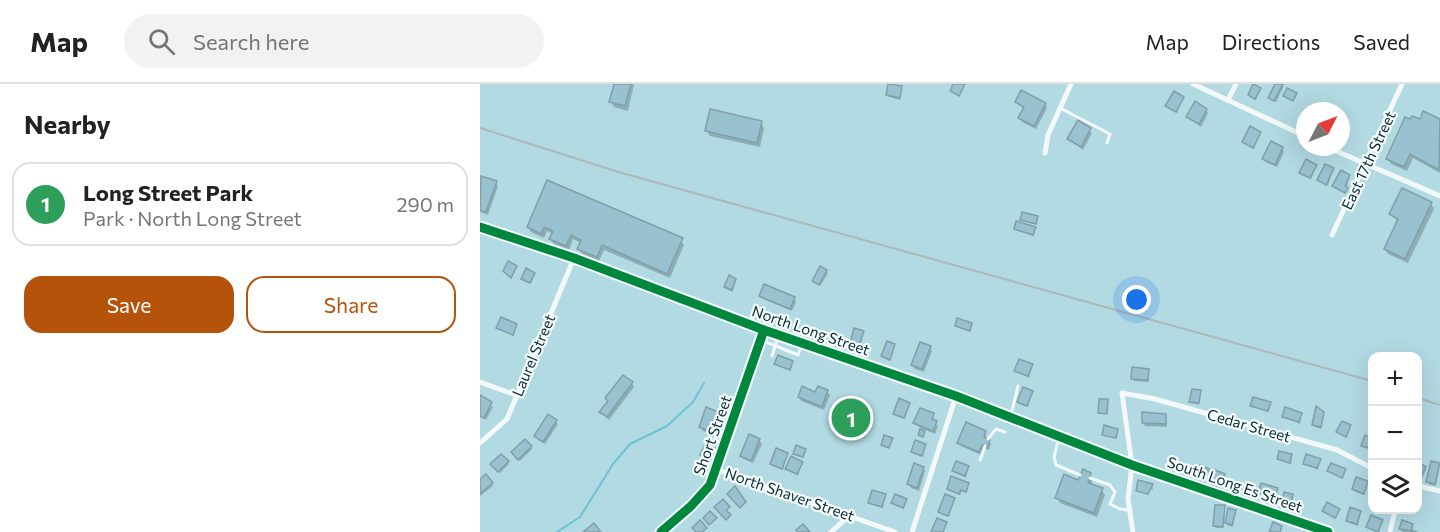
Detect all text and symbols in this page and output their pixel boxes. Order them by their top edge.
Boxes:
search box [124,14,544,68]
text: Map [30,24,88,58]
icon: search [145,25,178,58]
text: Search here [193,28,309,55]
text: Map [1146,29,1189,54]
text: Directions [1222,29,1320,54]
text: Saved [1353,29,1410,54]
north arrow [1296,102,1350,156]
text: Nearby [24,108,111,139]
street label: East 17th Street [1337,108,1399,212]
text: Long Street Park [83,179,253,206]
text: 1 [41,192,50,216]
text: 290 m [396,192,454,216]
text: Park · North Long Street [83,206,302,230]
button: Save [24,276,234,333]
button: Share [246,276,456,333]
your location [1122,285,1151,314]
street label: North Long Street [750,301,872,359]
street label: Laurel Street [508,311,558,399]
map controls [1368,352,1422,514]
button: + [1368,352,1422,406]
street label: Short Street [689,393,735,477]
pin: 1 [832,396,871,440]
street label: Cedar Street [1205,405,1293,445]
button: − [1368,406,1422,460]
street label: South Long Es Street [1165,452,1305,516]
button: layers [1368,460,1422,514]
street label: North Shaver Street [723,463,857,525]

